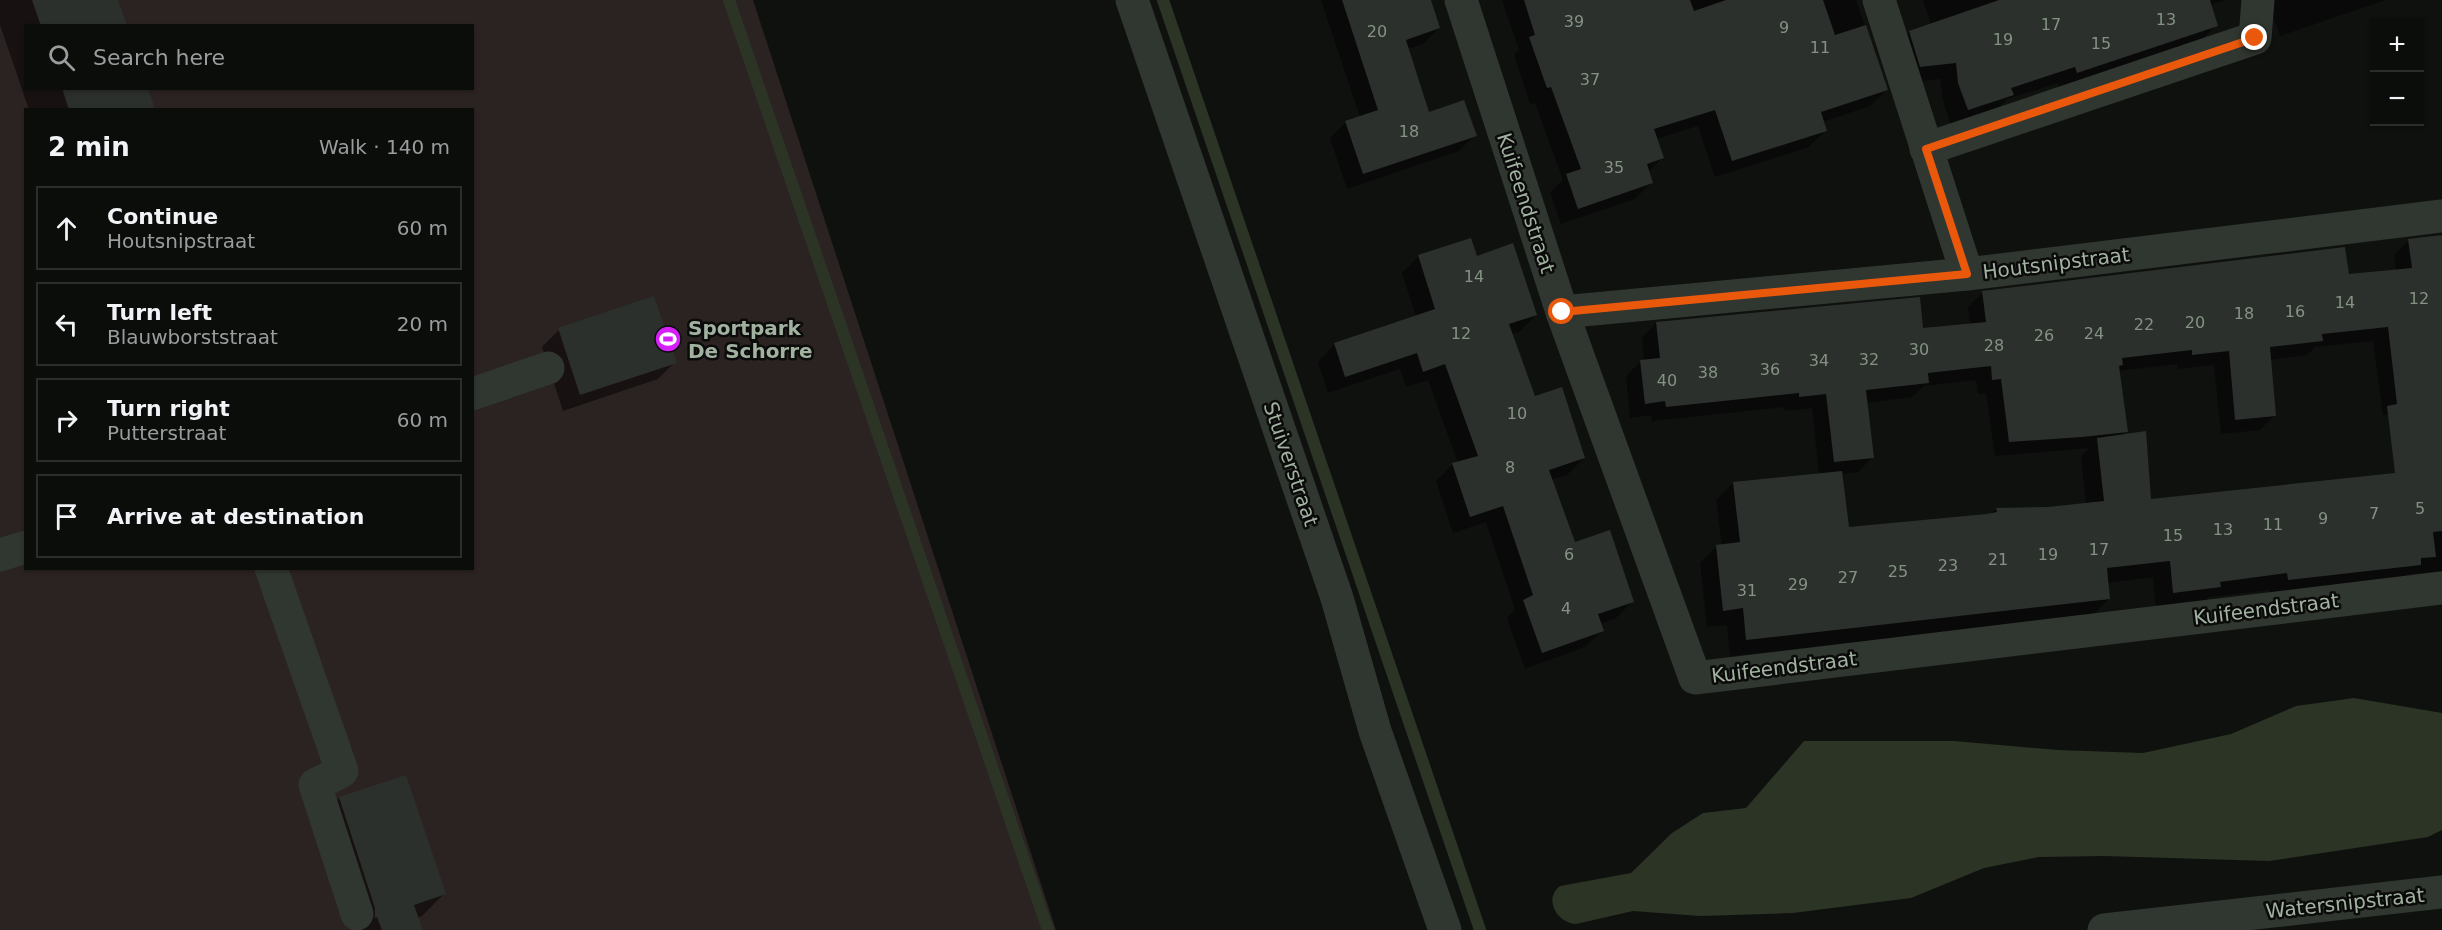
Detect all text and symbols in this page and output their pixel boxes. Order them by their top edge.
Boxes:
house number: 13 [2156,10,2176,29]
house number: 39 [1564,12,1584,31]
house number: 17 [2041,15,2061,34]
house number: 9 [1779,18,1789,37]
map controls [2370,18,2424,126]
button: + [2370,18,2424,72]
house number: 20 [1367,22,1387,41]
search box [24,24,474,90]
route end [2241,24,2267,50]
house number: 19 [1993,30,2013,49]
house number: 15 [2091,34,2111,53]
house number: 11 [1810,38,1830,57]
icon: search [45,41,78,74]
text: Search here [93,45,225,70]
house number: 37 [1580,70,1600,89]
button: − [2370,72,2424,126]
house number: 18 [1399,122,1419,141]
street label: Kuifeendstraat [1492,130,1560,276]
text: 2 min [48,132,130,162]
text: Walk · 140 m [319,135,450,159]
house number: 35 [1604,158,1624,177]
text: Continue [107,204,218,229]
icon: ahead [50,212,83,245]
text: 60 m [397,216,448,240]
text: Houtsnipstraat [107,229,255,253]
street label: Houtsnipstraat [1981,242,2131,284]
house number: 14 [1464,267,1484,286]
house number: 12 [2409,289,2429,308]
house number: 14 [2335,293,2355,312]
route start [1548,298,1574,324]
text: Turn left [107,300,212,325]
house number: 16 [2285,302,2305,321]
house number: 18 [2234,304,2254,323]
icon: left [50,308,83,341]
text: 20 m [397,312,448,336]
house number: 20 [2185,313,2205,332]
house number: 22 [2134,315,2154,334]
place label: Sportpark De Schorre [688,316,813,363]
sports icon: Sportpark De Schorre [653,324,683,354]
house number: 12 [1451,324,1471,343]
house number: 24 [2084,324,2104,343]
text: Blauwborststraat [107,325,278,349]
house number: 26 [2034,326,2054,345]
house number: 28 [1984,336,2004,355]
house number: 30 [1909,340,1929,359]
house number: 32 [1859,350,1879,369]
house number: 34 [1809,351,1829,370]
house number: 36 [1760,360,1780,379]
house number: 38 [1698,363,1718,382]
house number: 40 [1657,371,1677,390]
text: Turn right [107,396,230,421]
street label: Stuiverstraat [1258,399,1324,529]
icon: right [50,404,83,437]
house number: 10 [1507,404,1527,423]
text: 60 m [397,408,448,432]
text: Putterstraat [107,421,226,445]
house number: 8 [1505,458,1515,477]
house number: 5 [2415,499,2425,518]
icon: arrive [50,500,83,533]
text: Arrive at destination [107,504,364,529]
house number: 7 [2369,504,2379,523]
house number: 9 [2318,509,2328,528]
house number: 11 [2263,515,2283,534]
house number: 13 [2213,520,2233,539]
house number: 15 [2163,526,2183,545]
house number: 17 [2089,540,2109,559]
house number: 6 [1564,545,1574,564]
house number: 19 [2038,545,2058,564]
house number: 21 [1988,550,2008,569]
house number: 23 [1938,556,1958,575]
house number: 25 [1888,562,1908,581]
house number: 27 [1838,568,1858,587]
house number: 29 [1788,575,1808,594]
house number: 31 [1737,581,1757,600]
street label: Kuifeendstraat [2192,588,2340,630]
house number: 4 [1561,599,1571,618]
street label: Kuifeendstraat [1710,646,1858,688]
street label: Watersnipstraat [2265,883,2426,923]

